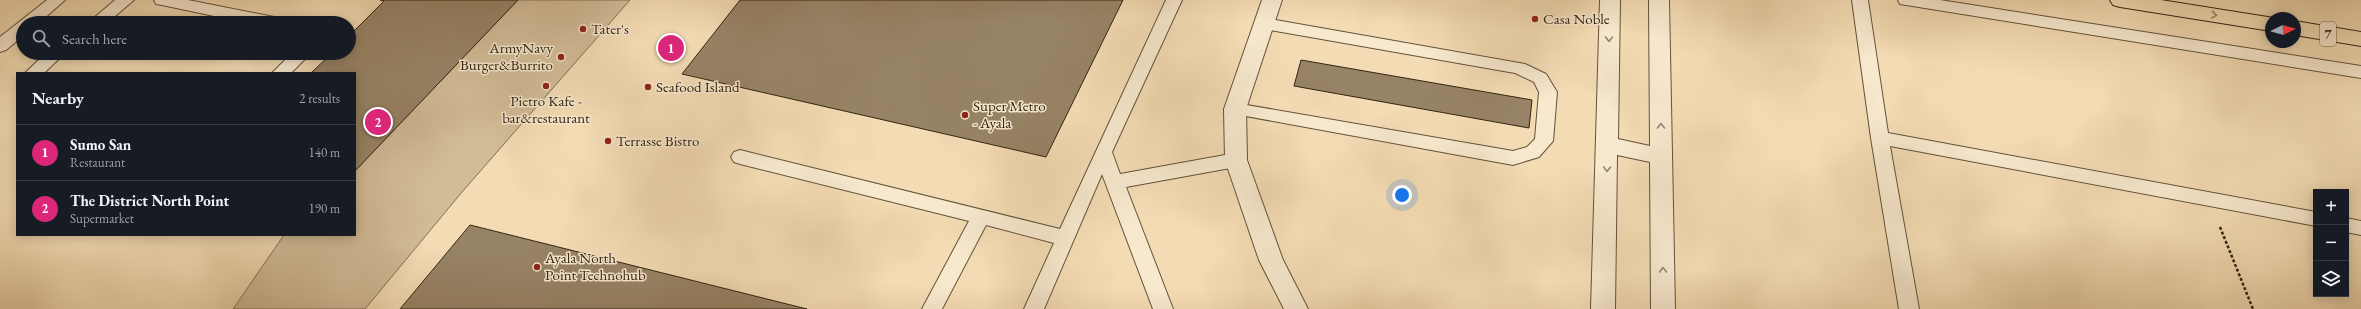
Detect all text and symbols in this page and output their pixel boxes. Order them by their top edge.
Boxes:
place label: Casa Noble [1543,9,1610,28]
one-way arrow [2210,10,2217,19]
north arrow [2265,12,2301,48]
marker: Casa Noble [1530,14,1540,24]
search box [16,16,356,60]
place label: Tater's [591,19,629,38]
road number: 7 [2320,22,2336,46]
marker: Tater's [578,24,588,34]
icon: search [30,27,52,49]
text: Search here [62,29,127,48]
pin: 1 [658,33,684,63]
one-way arrow [1605,36,1613,42]
place label: ArmyNavy Burger&Burrito [460,38,553,74]
marker: ArmyNavy Burger&Burrito [556,52,566,62]
place label: Seafood Island [656,77,740,96]
marker: Pietro Kafe - bar&restaurant [541,81,551,91]
marker: Seafood Island [643,82,653,92]
text: Nearby [32,87,84,109]
text: 2 results [299,90,340,107]
place label: Pietro Kafe - bar&restaurant [502,91,590,127]
place label: Super Metro - Ayala [973,96,1046,132]
pin: 2 [365,107,391,137]
marker: Super Metro - Ayala [960,110,970,120]
one-way arrow [1657,123,1665,129]
place label: Terrasse Bistro [616,131,699,150]
text: Sumo San [70,135,131,154]
marker: Terrasse Bistro [603,136,613,146]
text: 1 [42,144,48,161]
text: 140 m [309,144,340,161]
text: Restaurant [70,154,125,171]
one-way arrow [1603,166,1611,172]
your location [1392,185,1412,205]
map controls [2313,189,2349,297]
button: + [2313,189,2349,225]
text: The District North Point [70,191,229,210]
text: 2 [42,200,48,217]
text: 190 m [309,200,340,217]
text: Supermarket [70,210,134,227]
button: − [2313,225,2349,261]
place label: Ayala North Point Technohub [544,248,646,284]
button: layers [2313,261,2349,297]
marker: Ayala North Point Technohub [532,262,542,272]
one-way arrow [1658,267,1667,273]

